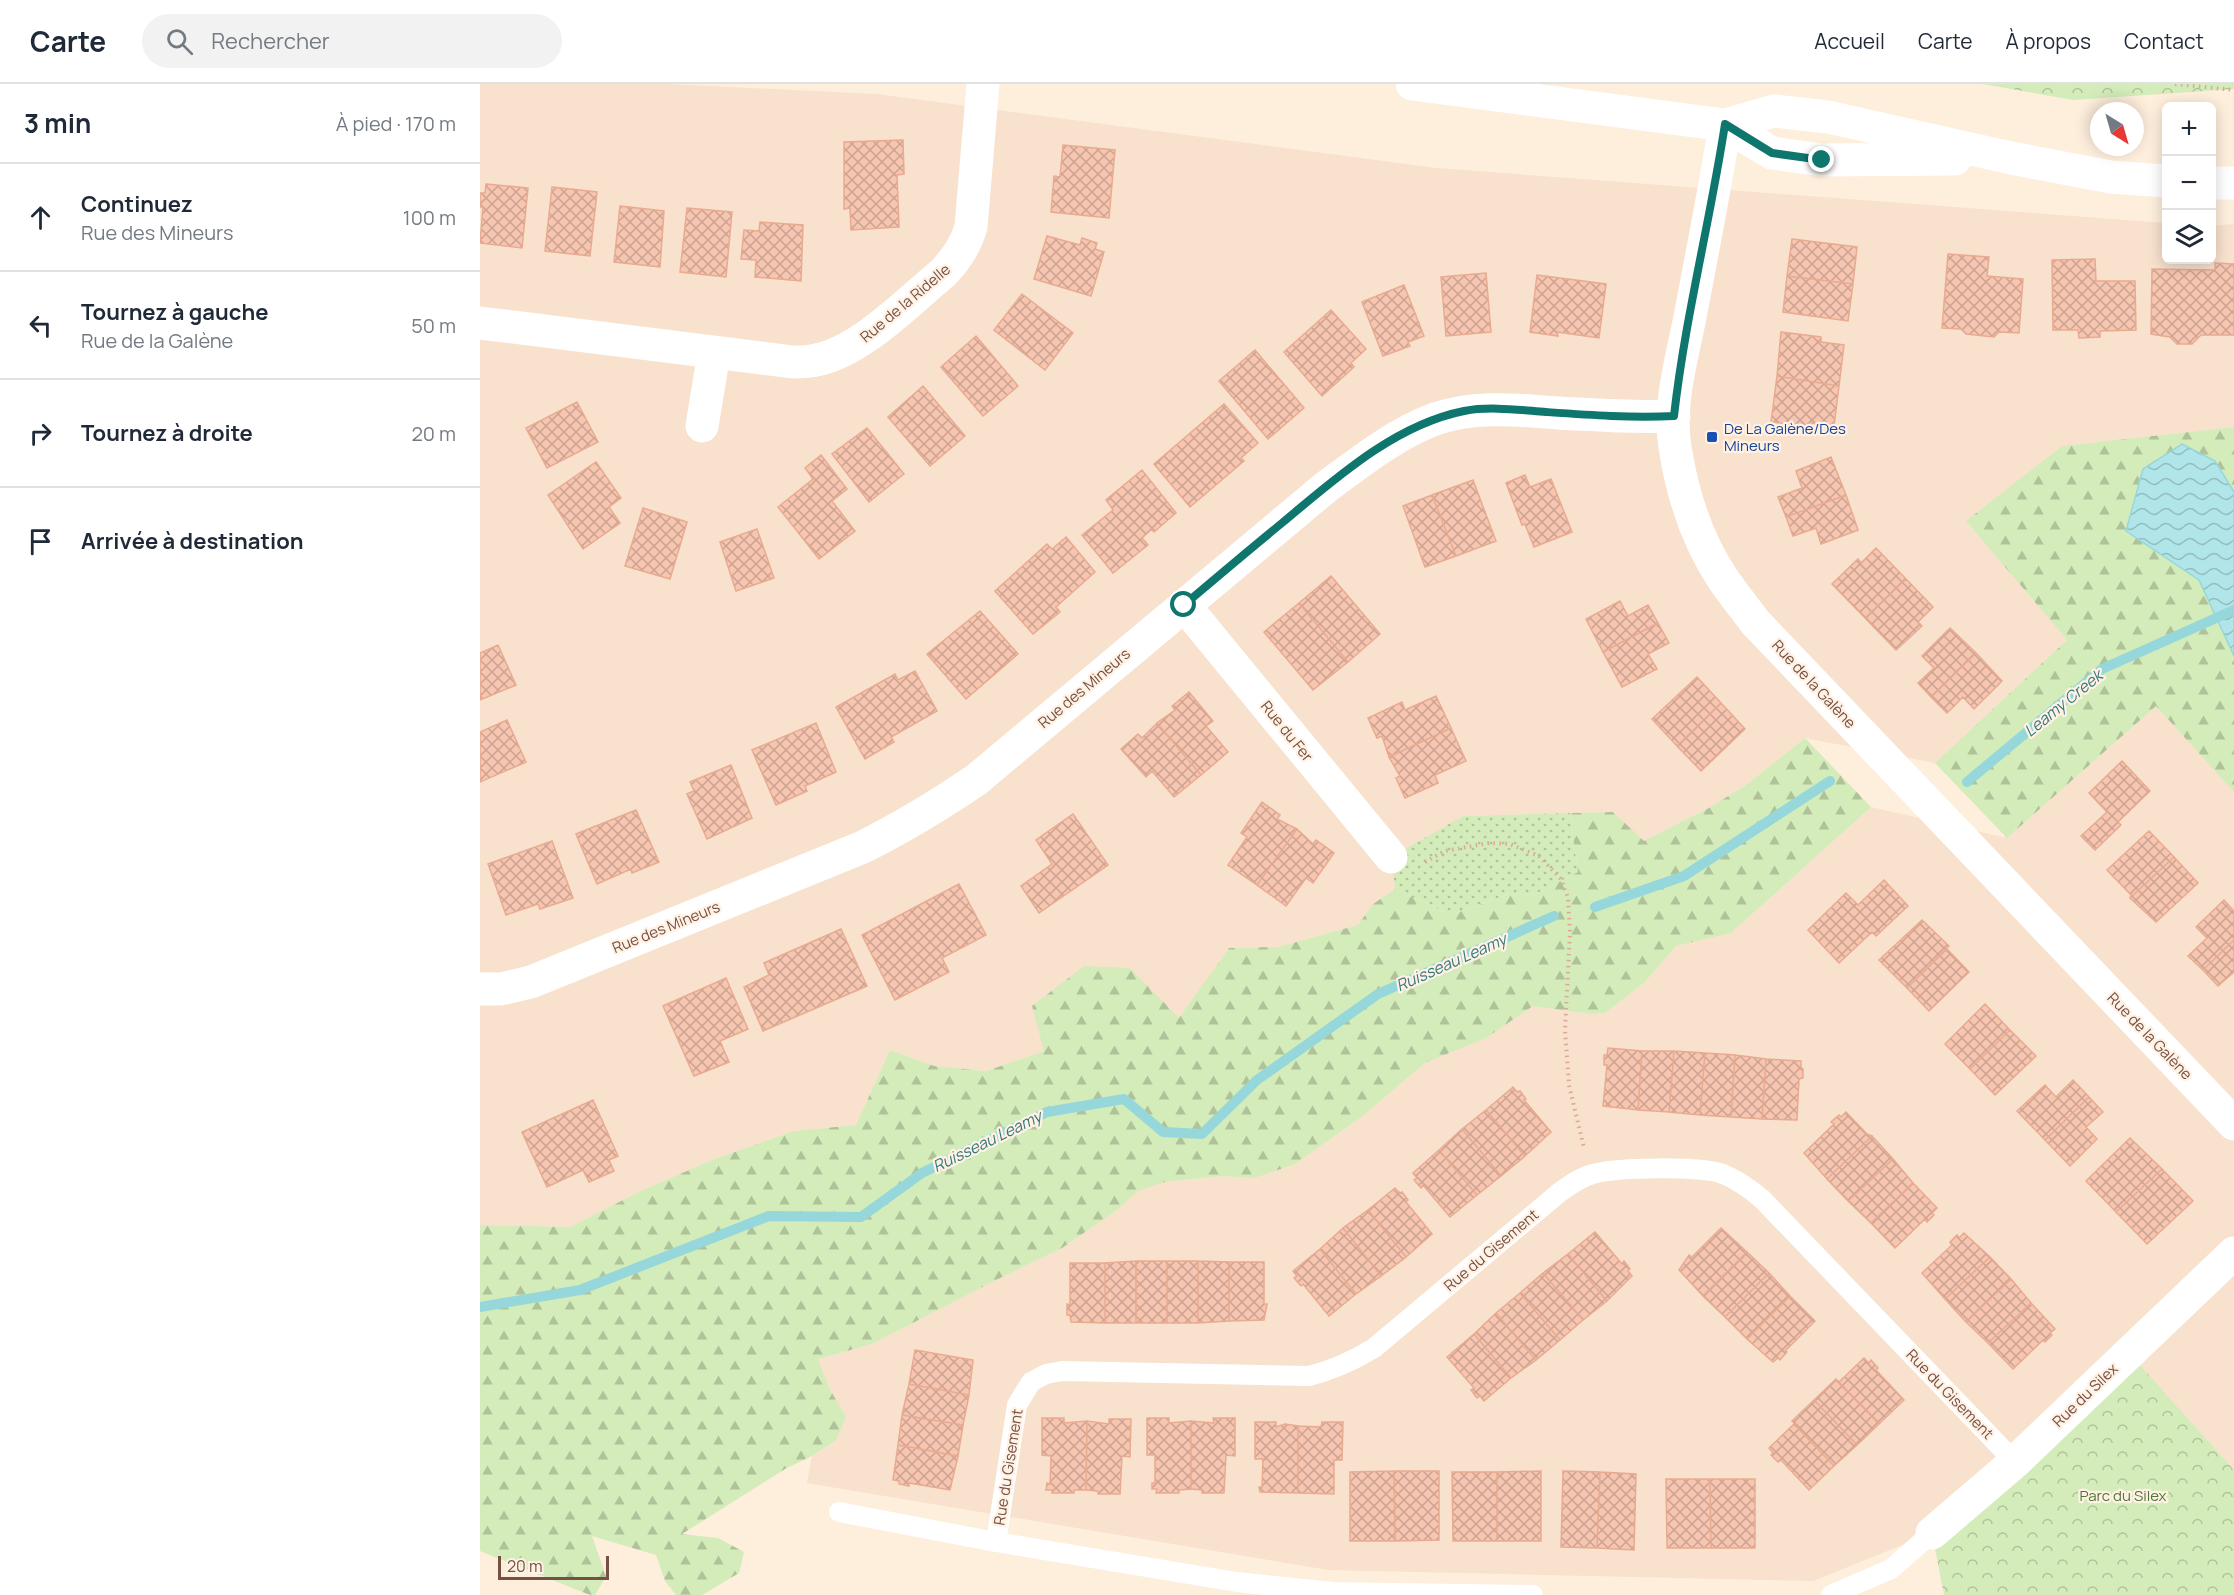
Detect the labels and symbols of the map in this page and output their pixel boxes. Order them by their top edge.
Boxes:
north arrow [2090,102,2144,156]
route end [1808,146,1834,172]
street label: Rue de la Ridelle [855,259,955,347]
place label: De La Galène/Des Mineurs [1724,418,1846,456]
marker: De La Galène/Des Mineurs [1705,430,1719,444]
route start [1170,591,1196,617]
street label: Rue de la Galène [1767,635,1861,733]
street label: Rue des Mineurs [1033,643,1135,733]
water label: Leamy Creek [2019,663,2108,741]
street label: Rue du Fer [1256,696,1318,766]
street label: Rue des Mineurs [609,896,723,958]
water label: Ruisseau Leamy [1392,927,1512,996]
street label: Rue de la Galène [2103,988,2197,1085]
water label: Ruisseau Leamy [929,1104,1048,1177]
street label: Rue du Gisement [1439,1204,1543,1296]
street label: Rue du Gisement [1902,1344,1998,1444]
street label: Rue du Silex [2048,1358,2122,1432]
street label: Rue du Gisement [988,1407,1028,1527]
park label: Parc du Silex [2079,1485,2167,1506]
scale bar [498,1553,609,1580]

